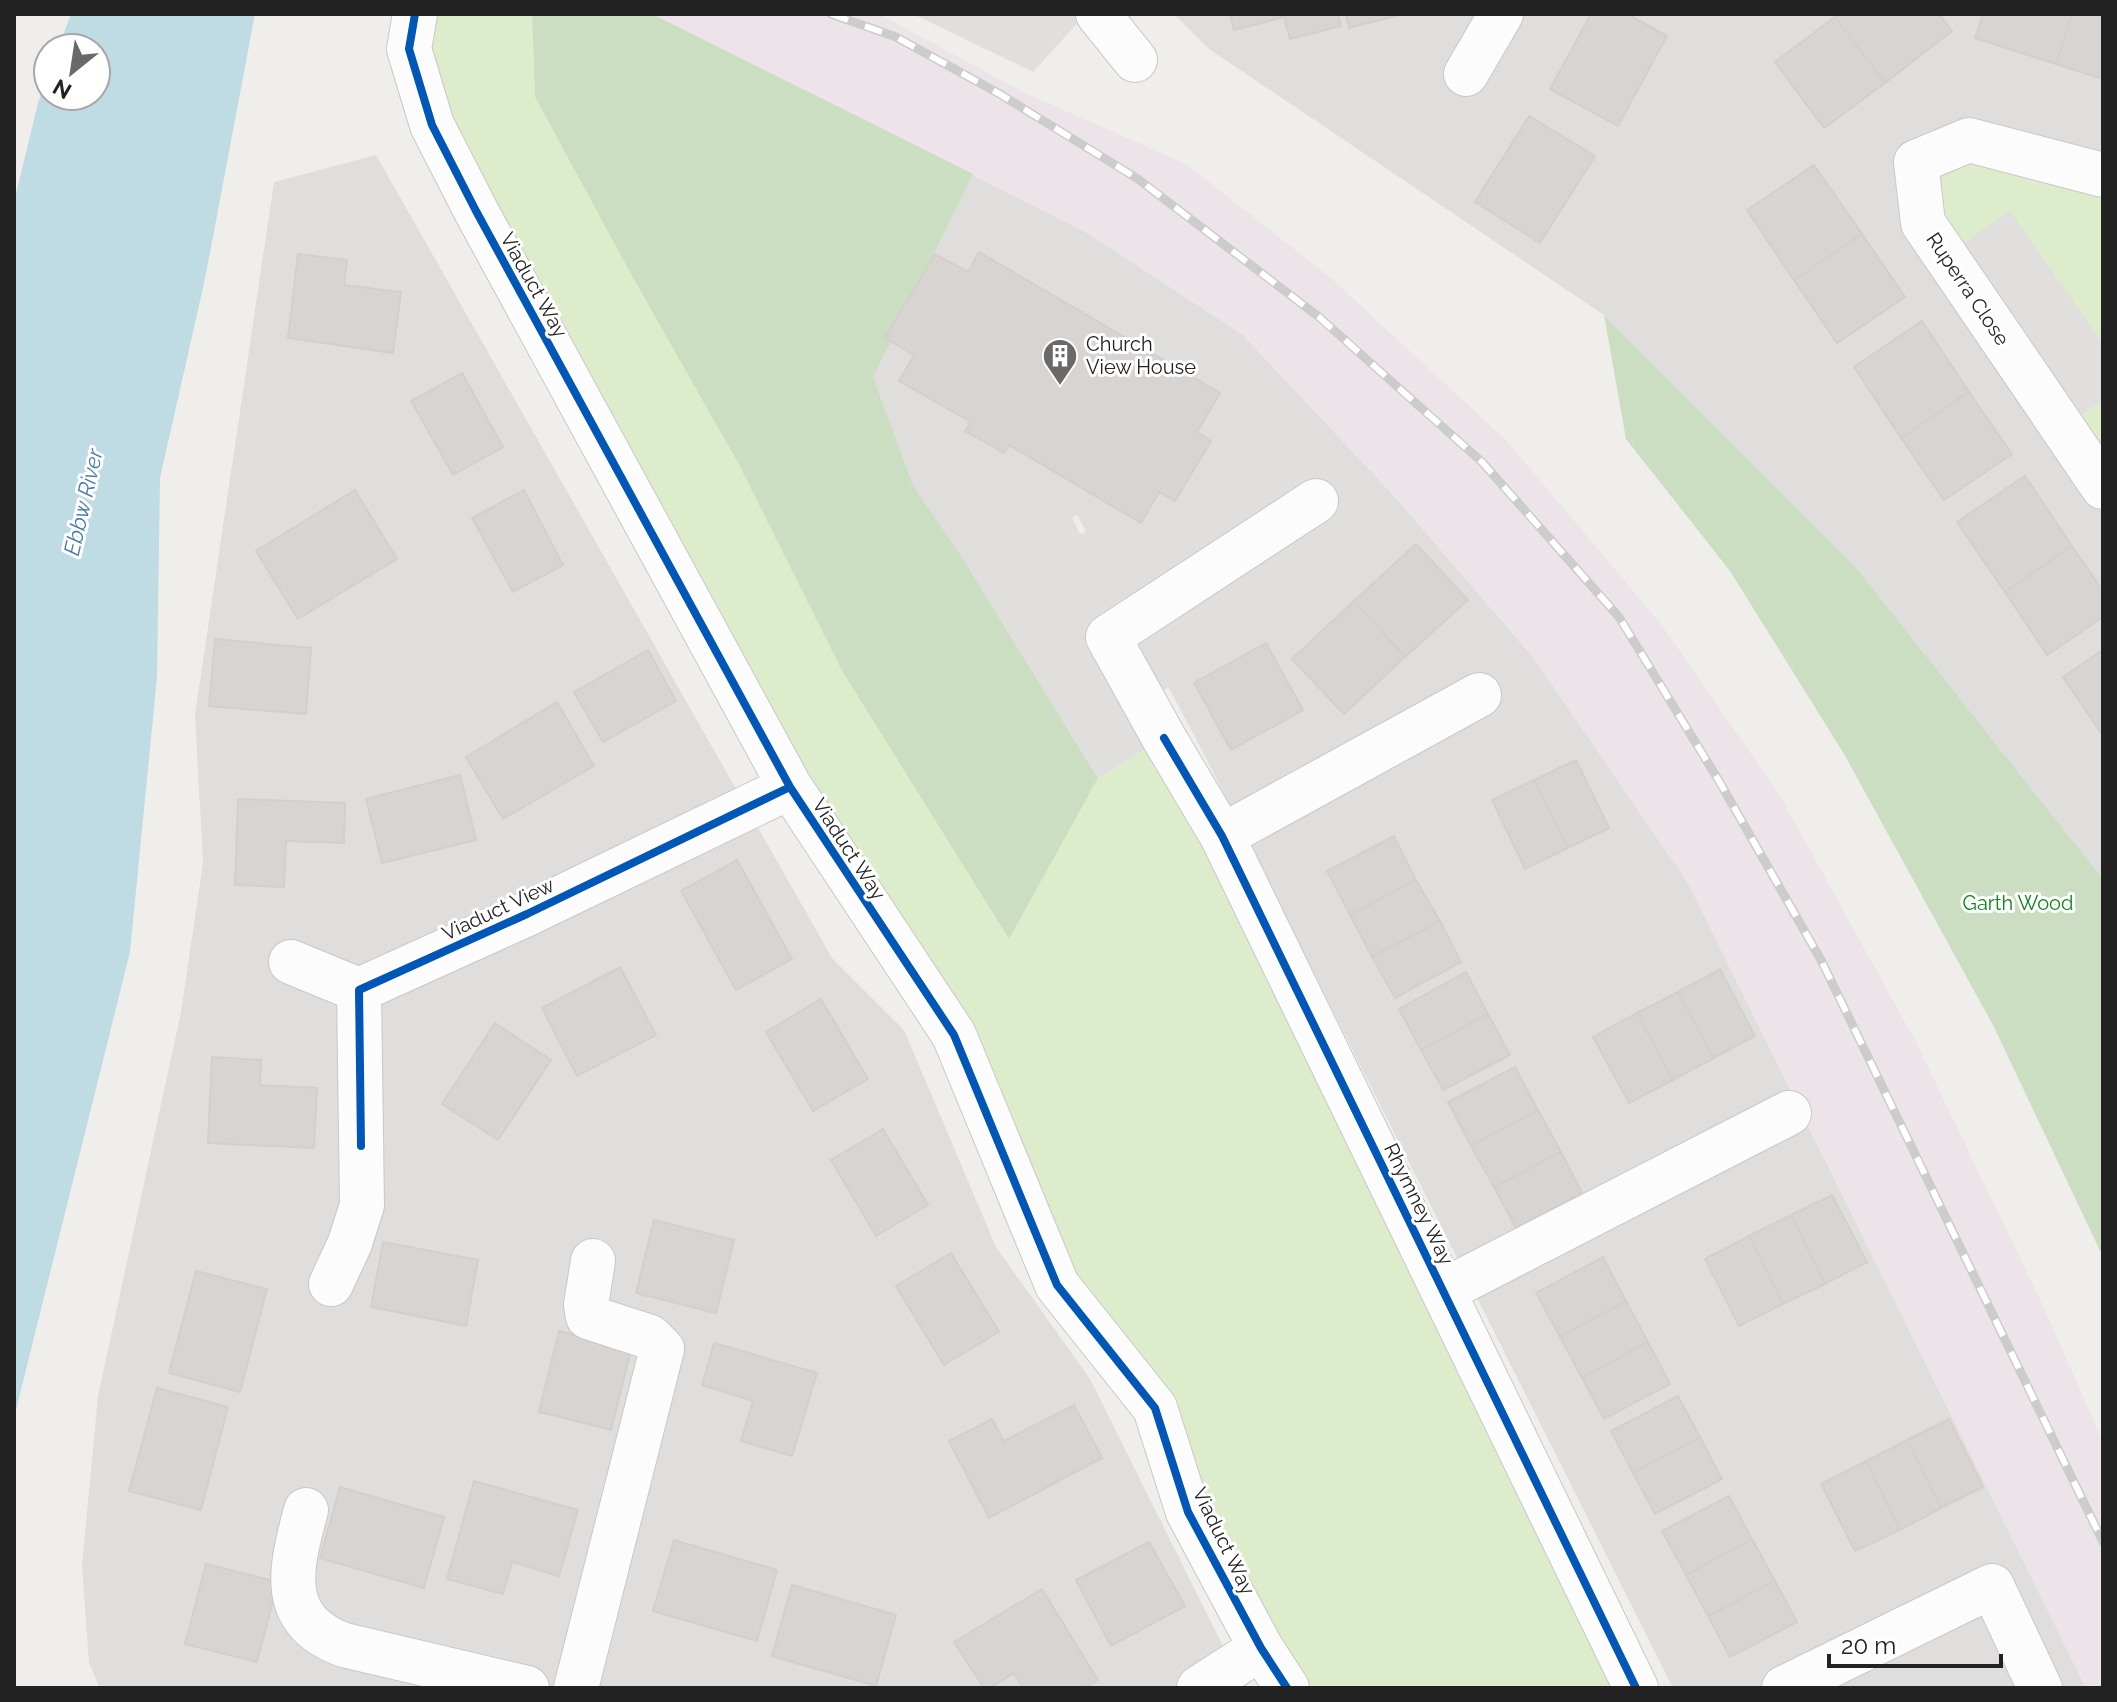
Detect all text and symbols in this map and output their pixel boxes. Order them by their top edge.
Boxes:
north arrow [32,32,112,112]
text: N [48,74,76,105]
street label: Viaduct Way [495,228,573,342]
street label: Ruperra Close [1921,228,2015,350]
place label: Church View House [1086,332,1196,379]
building icon: Church View House [1041,337,1079,387]
water label: Ebbw River [58,445,108,558]
street label: Viaduct Way [807,794,891,905]
street label: Viaduct View [438,873,558,945]
park label: Garth Wood [1963,891,2073,915]
street label: Rhymney Way [1379,1139,1459,1269]
street label: Viaduct Way [1188,1483,1260,1599]
scale bar [1829,1618,2001,1668]
text: 20 m [1841,1631,1896,1660]

